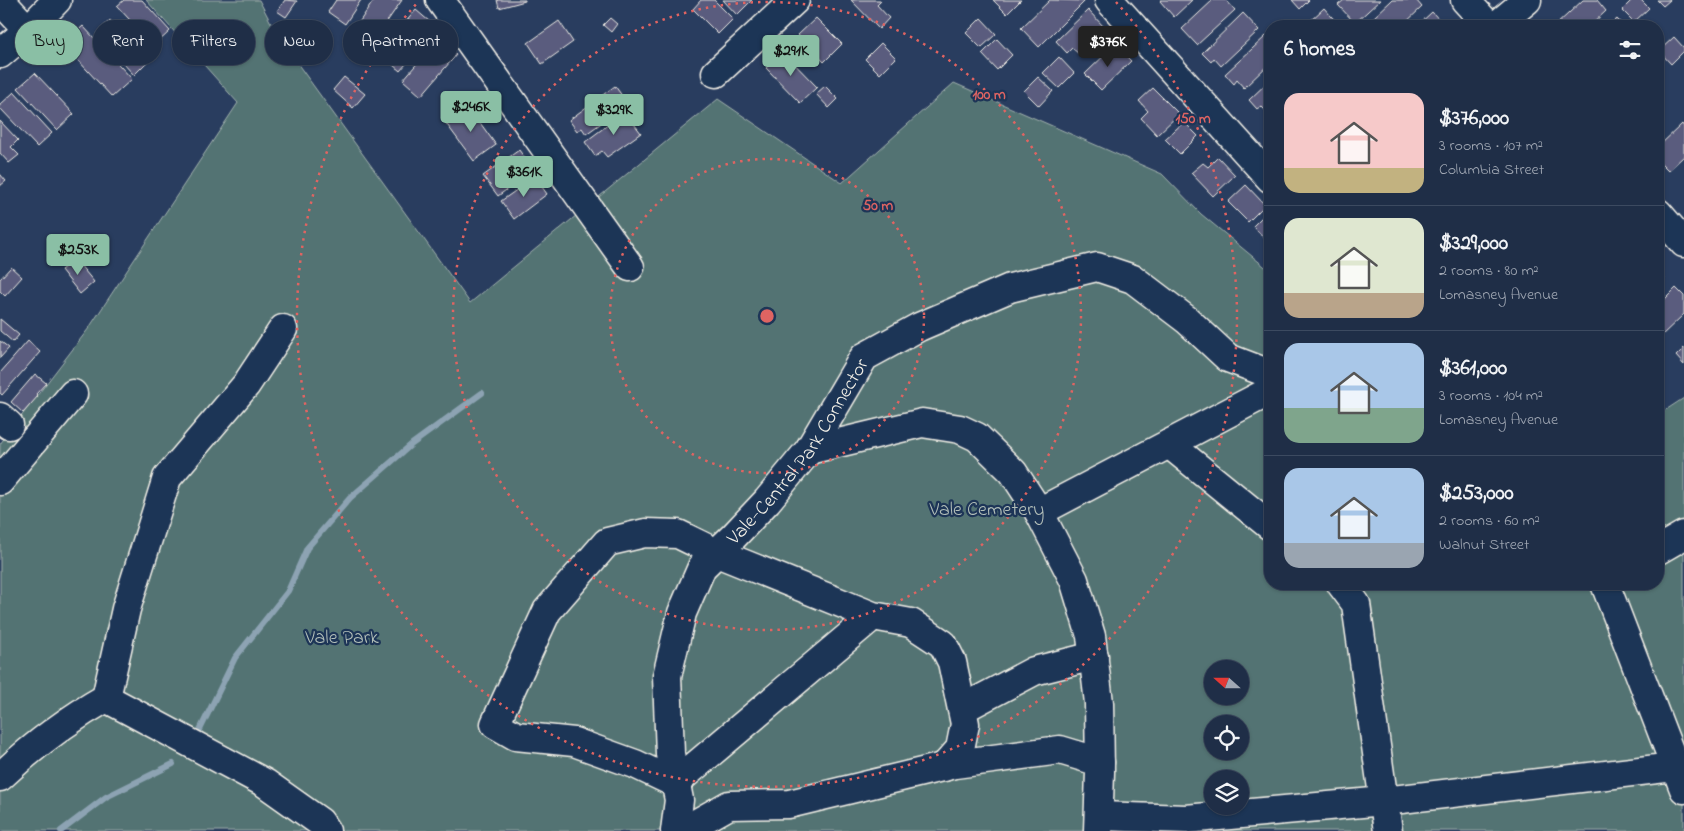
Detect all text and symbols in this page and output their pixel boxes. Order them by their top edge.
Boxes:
chip: Buy [15,20,83,65]
chip: Rent [93,20,162,65]
chip: Filters [172,20,255,65]
chip: New [265,20,333,65]
chip: Apartment [343,20,458,65]
pin: $376K [1073,26,1143,68]
text: $376K [1089,30,1127,54]
pin: $291K [756,34,826,77]
text: 6 homes [1284,35,1356,65]
icon: filters [1616,36,1644,64]
text: $291K [773,39,809,63]
text: 100 m [972,84,1006,106]
pin: $246K [436,90,506,133]
pin: $329K [579,94,649,136]
text: $246K [451,95,491,119]
text: $329K [596,98,632,122]
text: $376,000 [1439,104,1509,134]
text: 150 m [1175,108,1211,130]
icon: home [1324,113,1384,173]
text: 3 rooms · 107 m² [1439,134,1543,158]
pin: $361K [489,156,559,198]
text: Columbia Street [1439,158,1544,182]
text: $361K [506,160,542,184]
text: 50 m [863,195,894,217]
text: $329,000 [1439,229,1508,259]
pin: $253K [43,234,113,276]
text: $253K [57,238,99,262]
icon: home [1324,238,1384,298]
text: 2 rooms · 80 m² [1439,259,1539,283]
text: Lomasney Avenue [1439,283,1558,307]
centre of rings [758,307,776,325]
street label: Vale-Central Park Connector [720,353,877,553]
text: $361,000 [1439,354,1507,384]
icon: home [1324,363,1384,423]
text: 3 rooms · 104 m² [1439,384,1543,408]
text: Lomasney Avenue [1439,408,1558,432]
text: $253,000 [1439,479,1514,509]
icon: home [1324,488,1384,548]
park label: Vale Cemetery [929,496,1044,525]
text: 2 rooms · 60 m² [1439,509,1540,533]
text: Walnut Street [1439,533,1529,557]
park label: Vale Park [304,624,379,653]
north arrow [1204,660,1249,705]
map controls [1204,660,1249,815]
button: locate [1204,715,1249,760]
button: layers [1204,770,1249,815]

